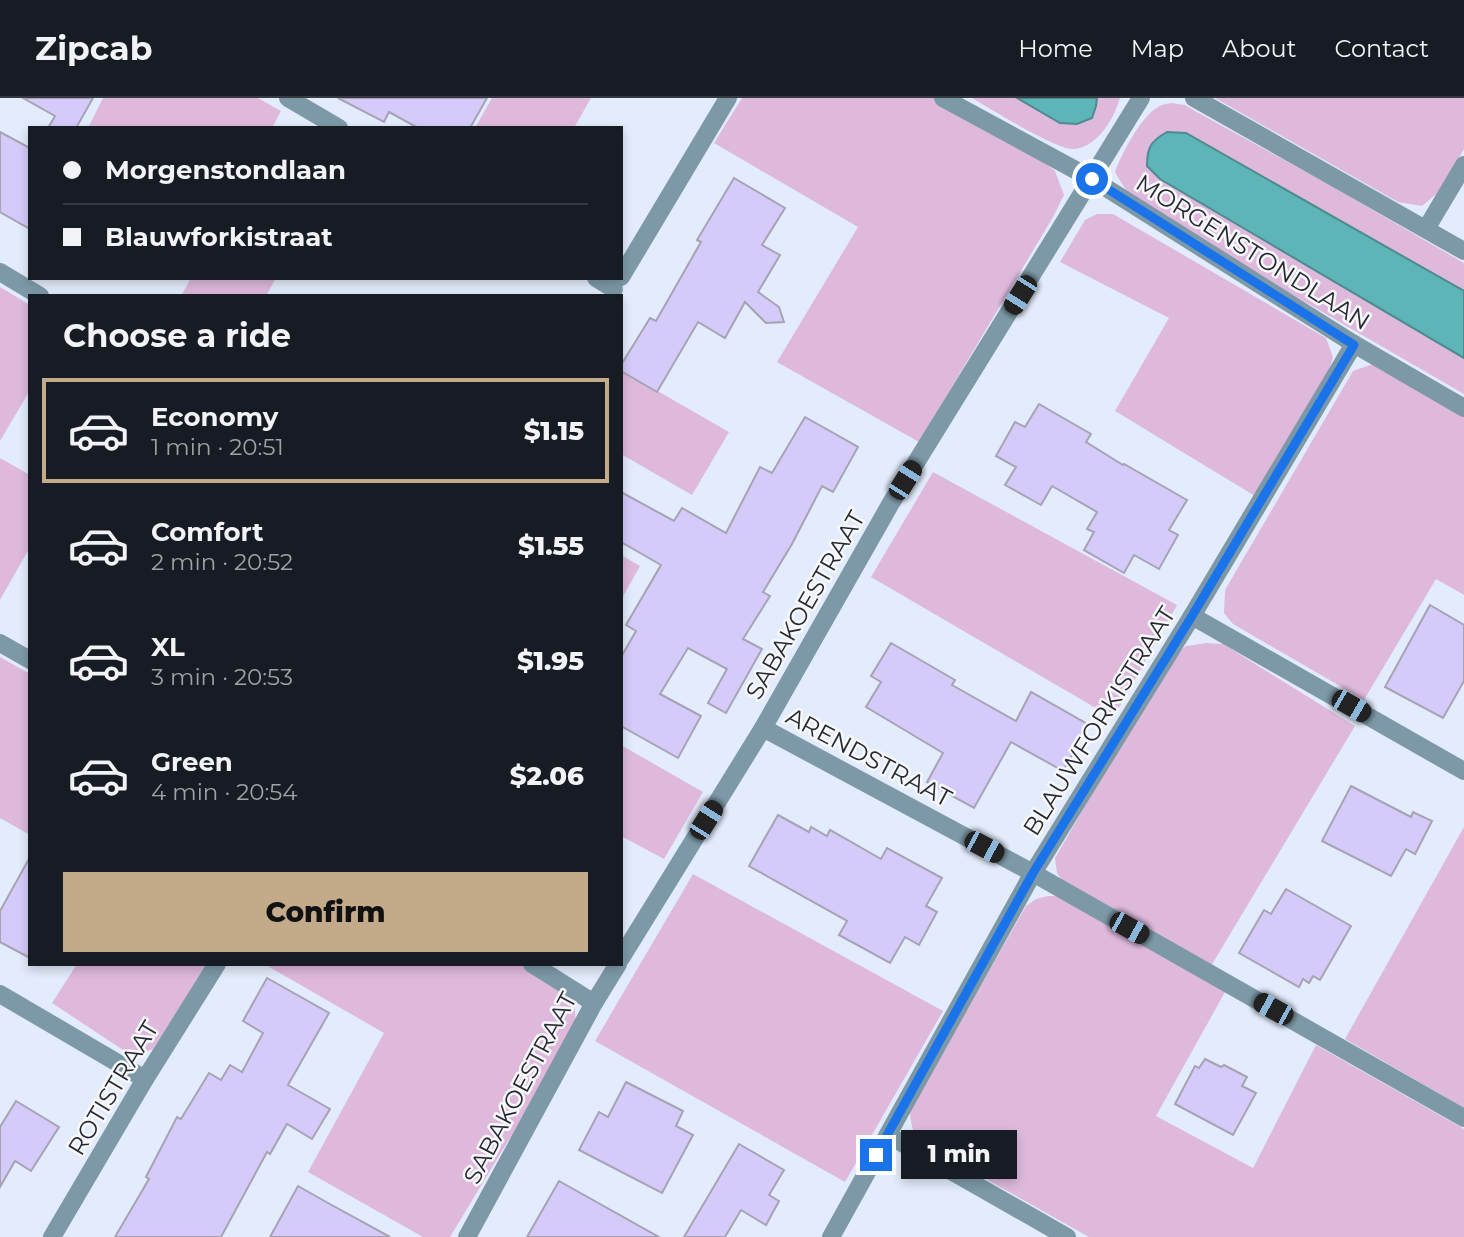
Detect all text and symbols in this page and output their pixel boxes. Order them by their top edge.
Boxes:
text: Zipcab [35,28,152,68]
text: Home [1018,34,1093,63]
text: Map [1131,34,1184,63]
text: About [1222,34,1296,63]
text: Contact [1334,34,1429,63]
text: Morgenstondlaan [105,154,346,186]
route start [1076,163,1108,195]
street label: MORGENSTONDLAAN [1131,168,1375,336]
text: Blauwforkistraat [105,221,333,253]
car [1000,272,1041,318]
text: Choose a ride [63,316,291,355]
icon: car [67,399,130,462]
text: Economy [151,401,278,433]
text: $1.15 [524,415,584,447]
text: 1 min · 20:51 [151,433,284,461]
car [885,457,926,503]
street label: SABAKOESTRAAT [739,505,871,704]
icon: car [67,514,130,577]
text: Comfort [151,516,263,548]
text: $1.55 [518,530,584,562]
text: 2 min · 20:52 [151,548,293,576]
street label: BLAUWFORKISTRAAT [1017,601,1181,841]
icon: car [67,629,130,692]
text: XL [151,631,185,663]
text: $1.95 [517,645,584,677]
text: 3 min · 20:53 [151,663,293,691]
car [1328,686,1375,726]
street label: ARENDSTRAAT [781,701,957,813]
icon: car [67,744,130,807]
text: Green [151,746,233,778]
text: $2.06 [510,760,584,792]
text: 4 min · 20:54 [151,778,298,806]
car [686,797,727,843]
car [961,828,1008,866]
button: Confirm [63,872,588,952]
car [1106,909,1153,947]
street label: SABAKOESTRAAT [457,987,583,1189]
car [1250,990,1297,1028]
street label: ROTISTRAAT [62,1015,165,1160]
callout: 1 min [900,1130,1016,1180]
route end [860,1139,892,1171]
text: 1 min [927,1140,991,1168]

